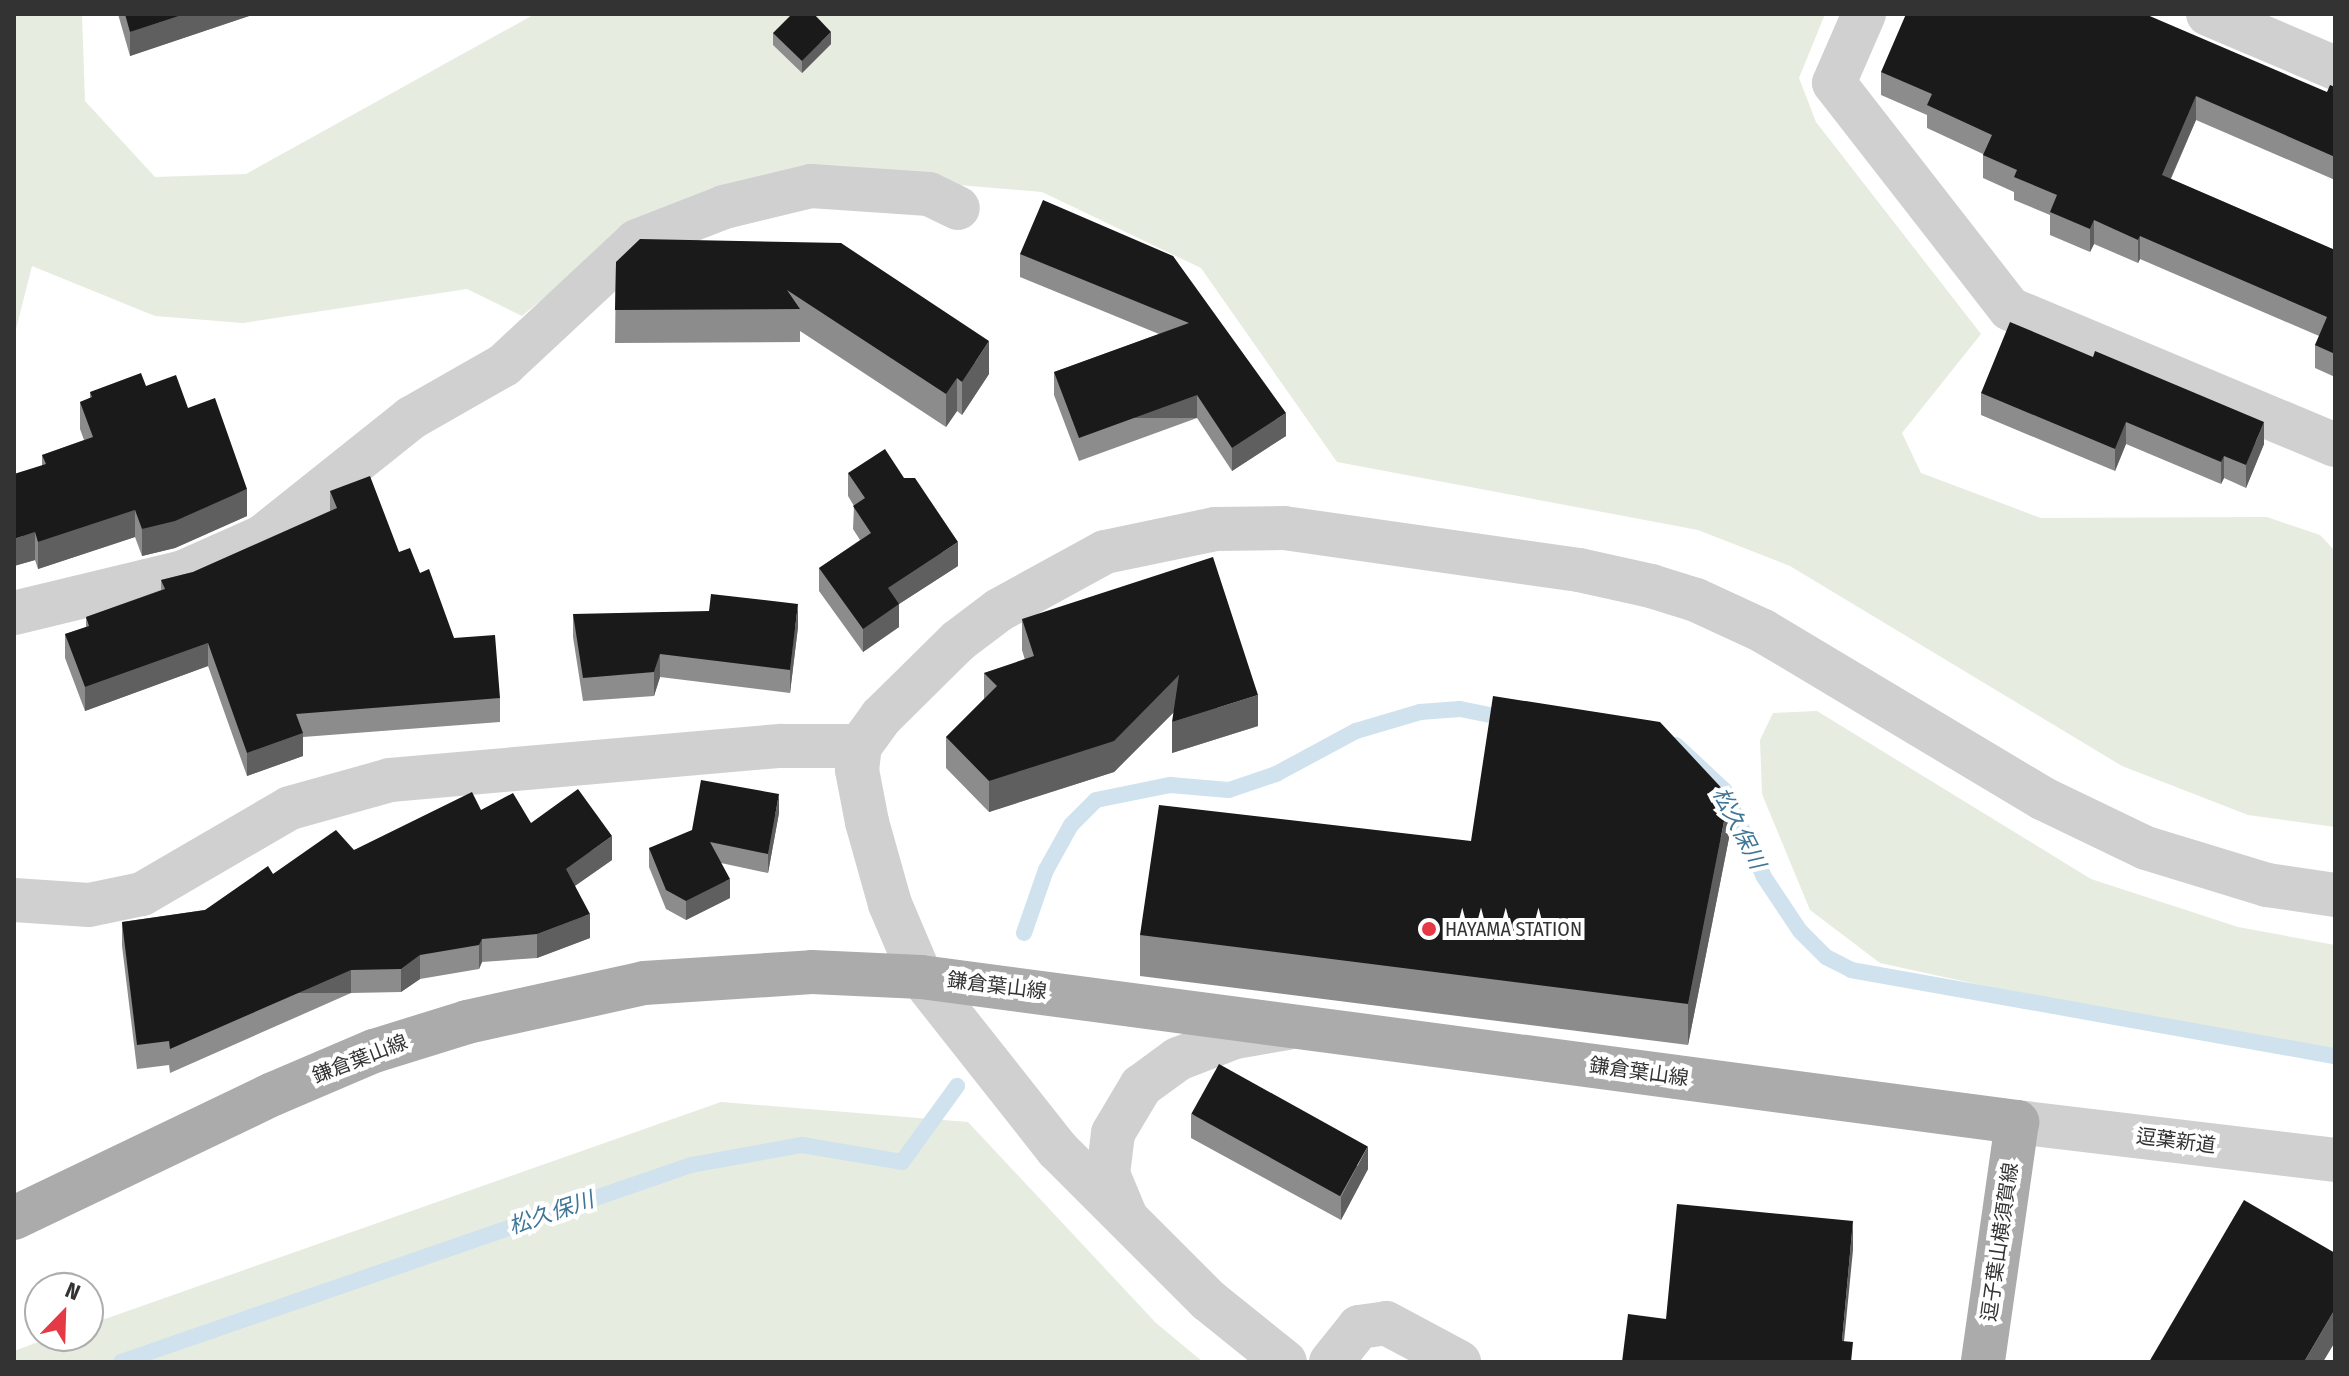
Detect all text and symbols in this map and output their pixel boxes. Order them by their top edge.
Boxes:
water label: 松久保川 [1707,783,1771,873]
place label: HAYAMA STATION [1445,917,1582,941]
marker: HAYAMA STATION [1420,920,1438,938]
street label: 鎌倉葉山線 [946,968,1048,1004]
street label: 鎌倉葉山線 [309,1030,411,1088]
street label: 鎌倉葉山線 [1588,1053,1690,1091]
street label: 逗葉新道 [2135,1124,2217,1158]
street label: 逗子葉山横須賀線 [1977,1161,2023,1323]
water label: 松久保川 [505,1186,597,1240]
north arrow [24,1272,104,1352]
text: N [61,1276,84,1306]

